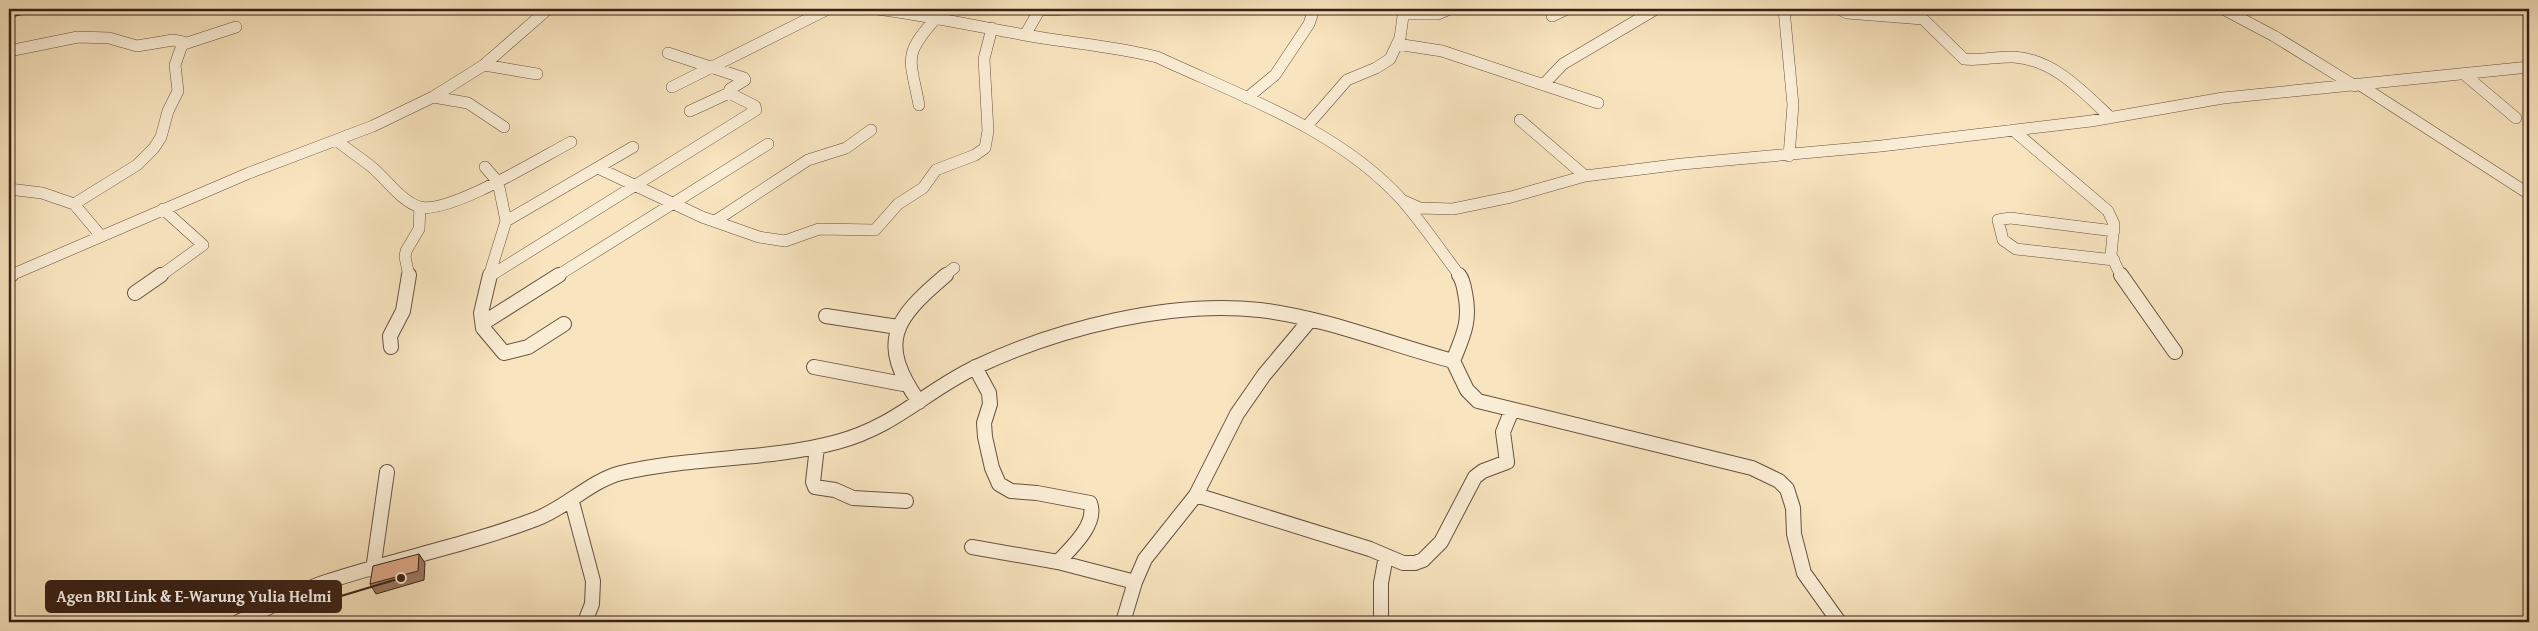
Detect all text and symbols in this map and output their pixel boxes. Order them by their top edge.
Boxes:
callout: Agen BRI Link & E-Warung Yulia Helmi [46,581,341,612]
text: Agen BRI Link & E-Warung Yulia Helmi [56,584,332,608]

